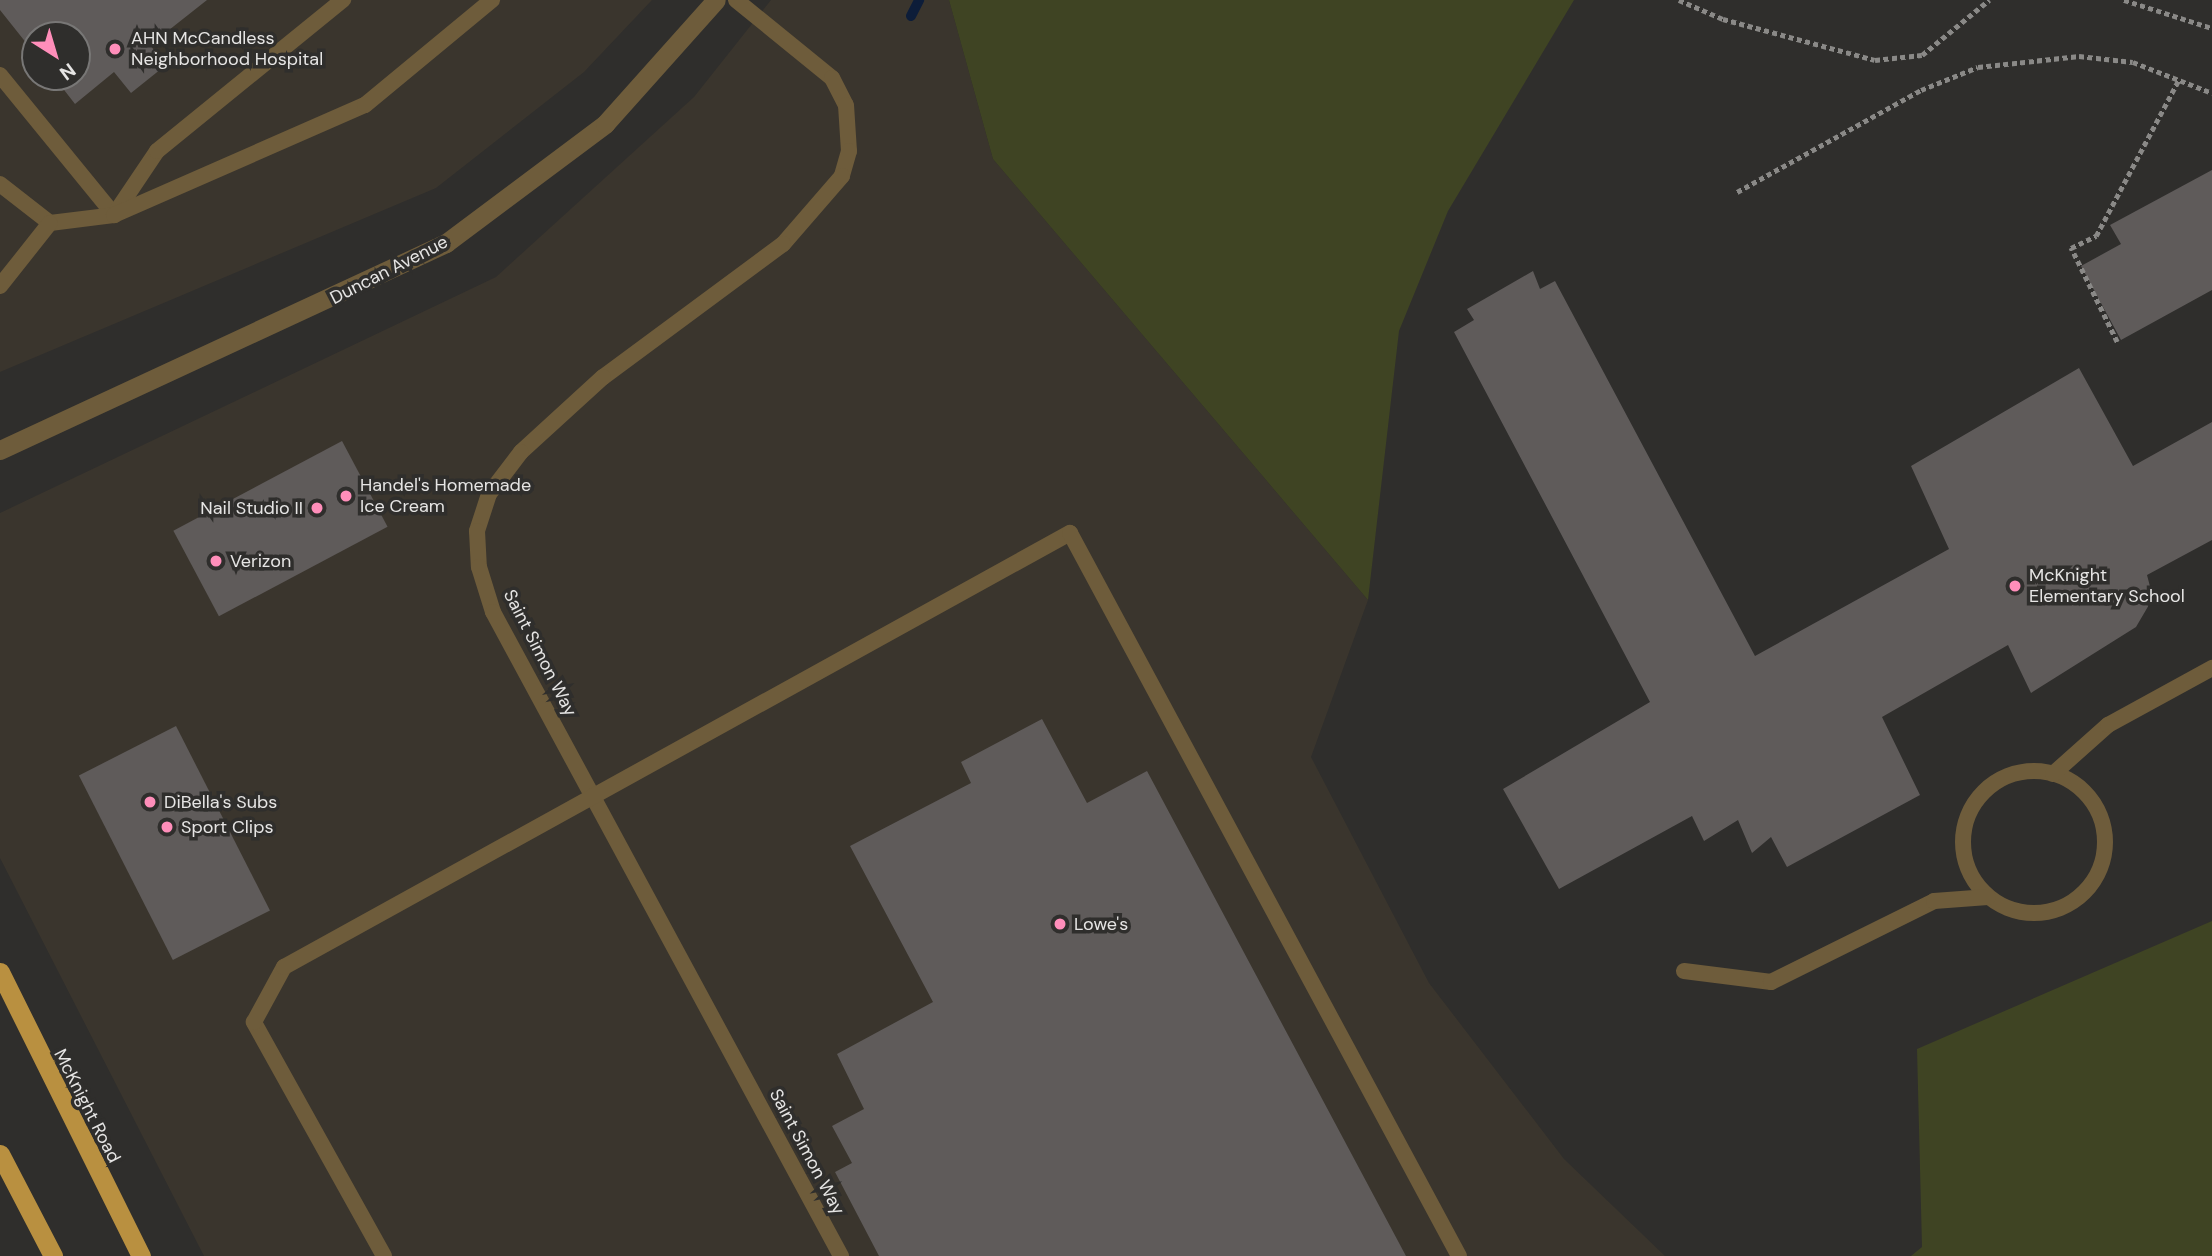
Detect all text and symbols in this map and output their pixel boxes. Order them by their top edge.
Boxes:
north arrow [21,21,91,91]
place label: AHN McCandless Neighborhood Hospital [131,28,323,70]
marker: AHN McCandless Neighborhood Hospital [105,39,125,59]
text: N [55,57,81,86]
street label: Duncan Avenue [326,231,452,309]
place label: Handel's Homemade Ice Cream [360,475,531,518]
marker: Handel's Homemade Ice Cream [338,488,354,504]
place label: Nail Studio II [200,497,303,519]
marker: Nail Studio II [309,500,325,516]
place label: Verizon [230,550,291,572]
marker: Verizon [208,553,224,569]
place label: McKnight Elementary School [2029,565,2185,608]
marker: McKnight Elementary School [2007,578,2023,594]
street label: Saint Simon Way [499,586,581,720]
place label: DiBella's Subs [164,791,277,813]
marker: DiBella's Subs [142,794,158,810]
place label: Sport Clips [181,816,273,838]
marker: Sport Clips [159,819,175,835]
place label: Lowe's [1074,913,1128,935]
marker: Lowe's [1052,916,1068,932]
street label: McKnight Road [49,1046,125,1166]
street label: Saint Simon Way [765,1085,849,1219]

